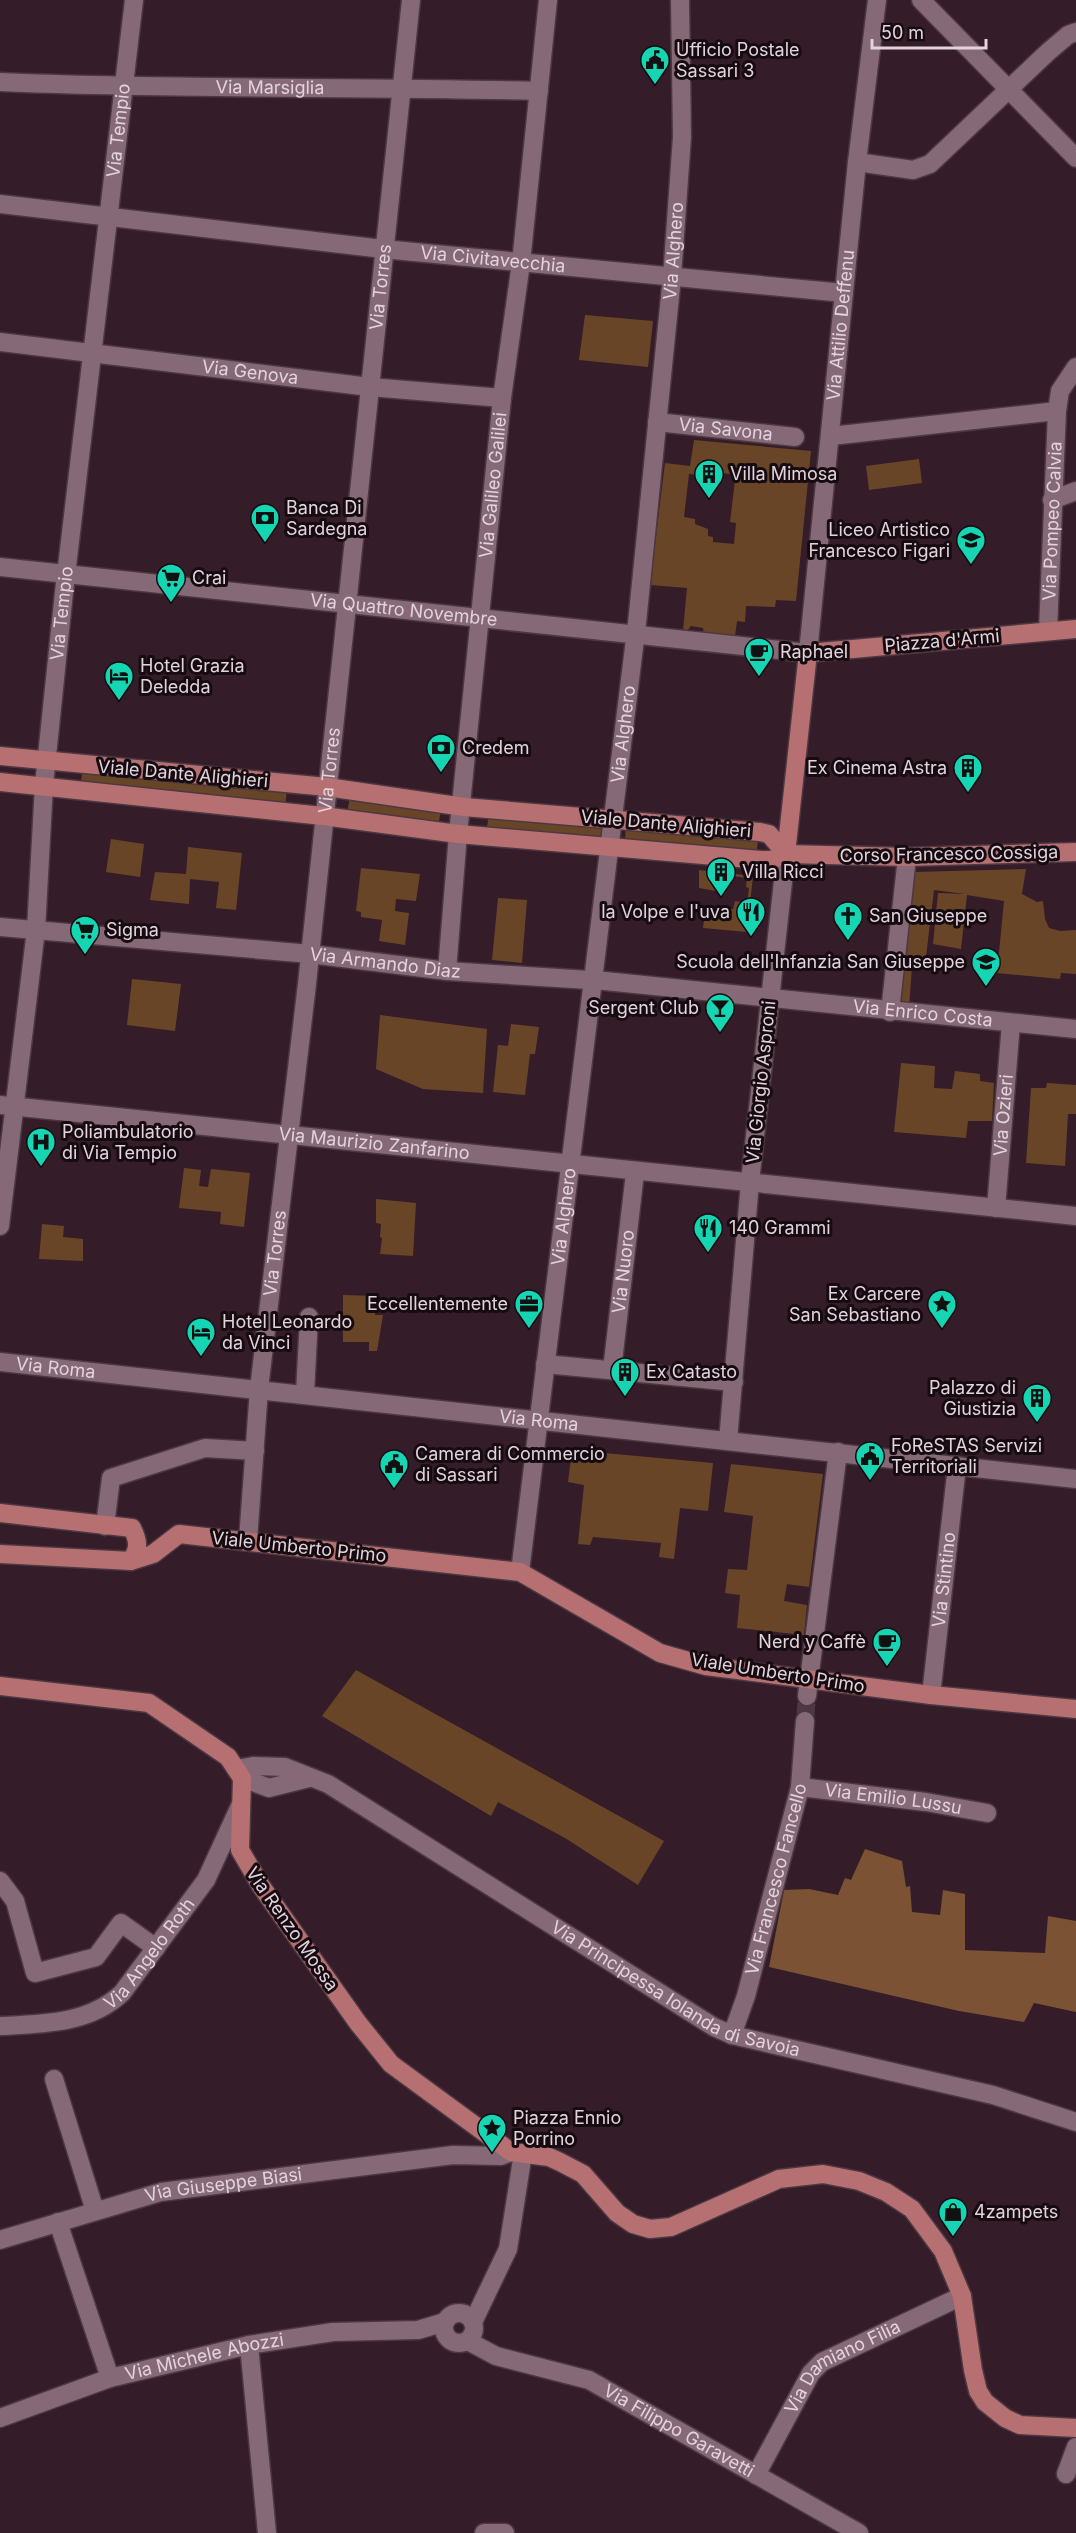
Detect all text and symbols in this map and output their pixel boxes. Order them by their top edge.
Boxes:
scale bar [872,12,986,50]
text: 50 m [881,22,924,43]
place label: Ufficio Postale Sassari 3 [676,39,800,81]
public building icon: Ufficio Postale Sassari 3 [639,44,671,86]
street label: Via Marsiglia [215,76,324,98]
street label: Via Tempio [102,82,134,179]
street label: Via Alghero [659,201,687,301]
street label: Via Civitavecchia [419,242,566,276]
street label: Via Torres [365,243,395,331]
street label: Via Attilio Deffenu [822,249,858,402]
street label: Via Genova [201,356,300,388]
street label: Via Galileo Galilei [475,411,510,559]
street label: Via Savona [677,413,774,445]
street label: Via Pompeo Calvia [1038,441,1066,601]
building icon: Villa Mimosa [693,458,725,500]
place label: Villa Mimosa [730,463,837,484]
place label: Banca Di Sardegna [286,497,367,539]
bank icon: Banca Di Sardegna [249,502,281,544]
place label: Liceo Artistico Francesco Figari [808,519,950,561]
school or university icon: Liceo Artistico Francesco Figari [955,524,987,566]
supermarket icon: Crai [155,562,187,604]
street label: Via Tempio [46,565,77,661]
place label: Crai [192,567,226,588]
street label: Via Quattro Novembre [309,589,498,630]
street label: Piazza d'Armi [883,625,1000,656]
cafe icon: Raphael [743,636,775,678]
place label: Raphael [780,641,848,662]
place label: Hotel Grazia Deledda [140,655,245,697]
hotel icon: Hotel Grazia Deledda [103,660,135,702]
street label: Via Alghero [606,684,639,784]
street label: Via Torres [314,726,344,815]
bank icon: Credem [425,732,457,774]
place label: Credem [462,737,529,758]
building icon: Ex Cinema Astra [952,752,984,794]
street label: Viale Dante Alighieri [97,756,269,791]
place label: Ex Cinema Astra [807,757,947,778]
street label: Viale Dante Alighieri [580,806,752,841]
street label: Corso Francesco Cossiga [840,841,1058,866]
building icon: Villa Ricci [705,856,737,898]
place label: Villa Ricci [742,861,824,882]
restaurant icon: la Volpe e l'uva [735,896,767,938]
church icon: San Giuseppe [832,900,864,942]
place label: la Volpe e l'uva [601,901,730,922]
place label: San Giuseppe [869,905,987,926]
supermarket icon: Sigma [69,914,101,956]
place label: Sigma [106,919,159,940]
street label: Via Armando Diaz [308,943,462,982]
school or university icon: Scuola dell'Infanzia San Giuseppe [970,946,1002,988]
place label: Scuola dell'Infanzia San Giuseppe [676,951,965,972]
bar icon: Sergent Club [704,992,736,1034]
street label: Via Enrico Costa [852,995,994,1030]
place label: Sergent Club [588,997,699,1018]
street label: Via Giorgio Asproni [742,1000,779,1164]
street label: Via Ozieri [989,1074,1017,1157]
place label: Poliambulatorio di Via Tempio [62,1121,194,1163]
street label: Via Maurizio Zanfarino [277,1123,471,1163]
hospital icon: Poliambulatorio di Via Tempio [25,1126,57,1168]
street label: Via Alghero [547,1167,580,1267]
street label: Via Torres [259,1209,290,1297]
restaurant icon: 140 Grammi [692,1212,724,1254]
place label: 140 Grammi [729,1217,831,1238]
street label: Via Nuoro [608,1229,638,1315]
place label: Ex Carcere San Sebastiano [789,1283,921,1325]
office icon: Eccellentemente [513,1288,545,1330]
place icon: Ex Carcere San Sebastiano [926,1288,958,1330]
place label: Eccellentemente [367,1293,508,1314]
place label: Hotel Leonardo da Vinci [222,1311,352,1353]
hotel icon: Hotel Leonardo da Vinci [185,1316,217,1358]
street label: Via Roma [15,1353,97,1382]
building icon: Ex Catasto [609,1356,641,1398]
place label: Ex Catasto [646,1361,737,1382]
place label: Palazzo di Giustizia [929,1377,1016,1419]
building icon: Palazzo di Giustizia [1021,1382,1053,1424]
street label: Via Roma [498,1405,580,1435]
place label: FoReSTAS Servizi Territoriali [891,1435,1042,1477]
public building icon: FoReSTAS Servizi Territoriali [854,1440,886,1482]
place label: Camera di Commercio di Sassari [415,1443,605,1485]
public building icon: Camera di Commercio di Sassari [378,1448,410,1490]
street label: Viale Umberto Primo [211,1527,387,1566]
street label: Via Stintino [928,1531,959,1629]
cafe icon: Nerd y Caffè [871,1626,903,1668]
place label: Nerd y Caffè [758,1631,866,1652]
street label: Viale Umberto Primo [690,1648,866,1697]
street label: Via Emilio Lussu [824,1779,964,1818]
street label: Via Francesco Fancello [741,1781,811,1977]
street label: Via Renzo Mossa [242,1863,343,1995]
street label: Via Angelo Roth [100,1894,199,2014]
street label: Via Principessa Iolanda di Savoia [547,1916,802,2060]
place label: Piazza Ennio Porrino [513,2107,621,2149]
place icon: Piazza Ennio Porrino [476,2112,508,2154]
street label: Via Giuseppe Biasi [142,2163,303,2206]
shop icon: 4zampets [937,2196,969,2238]
place label: 4zampets [974,2201,1058,2222]
street label: Via Damiano Filia [780,2316,903,2417]
street label: Via Michele Abozzi [123,2329,285,2384]
street label: Via Filippo Garavetti [600,2379,758,2481]

